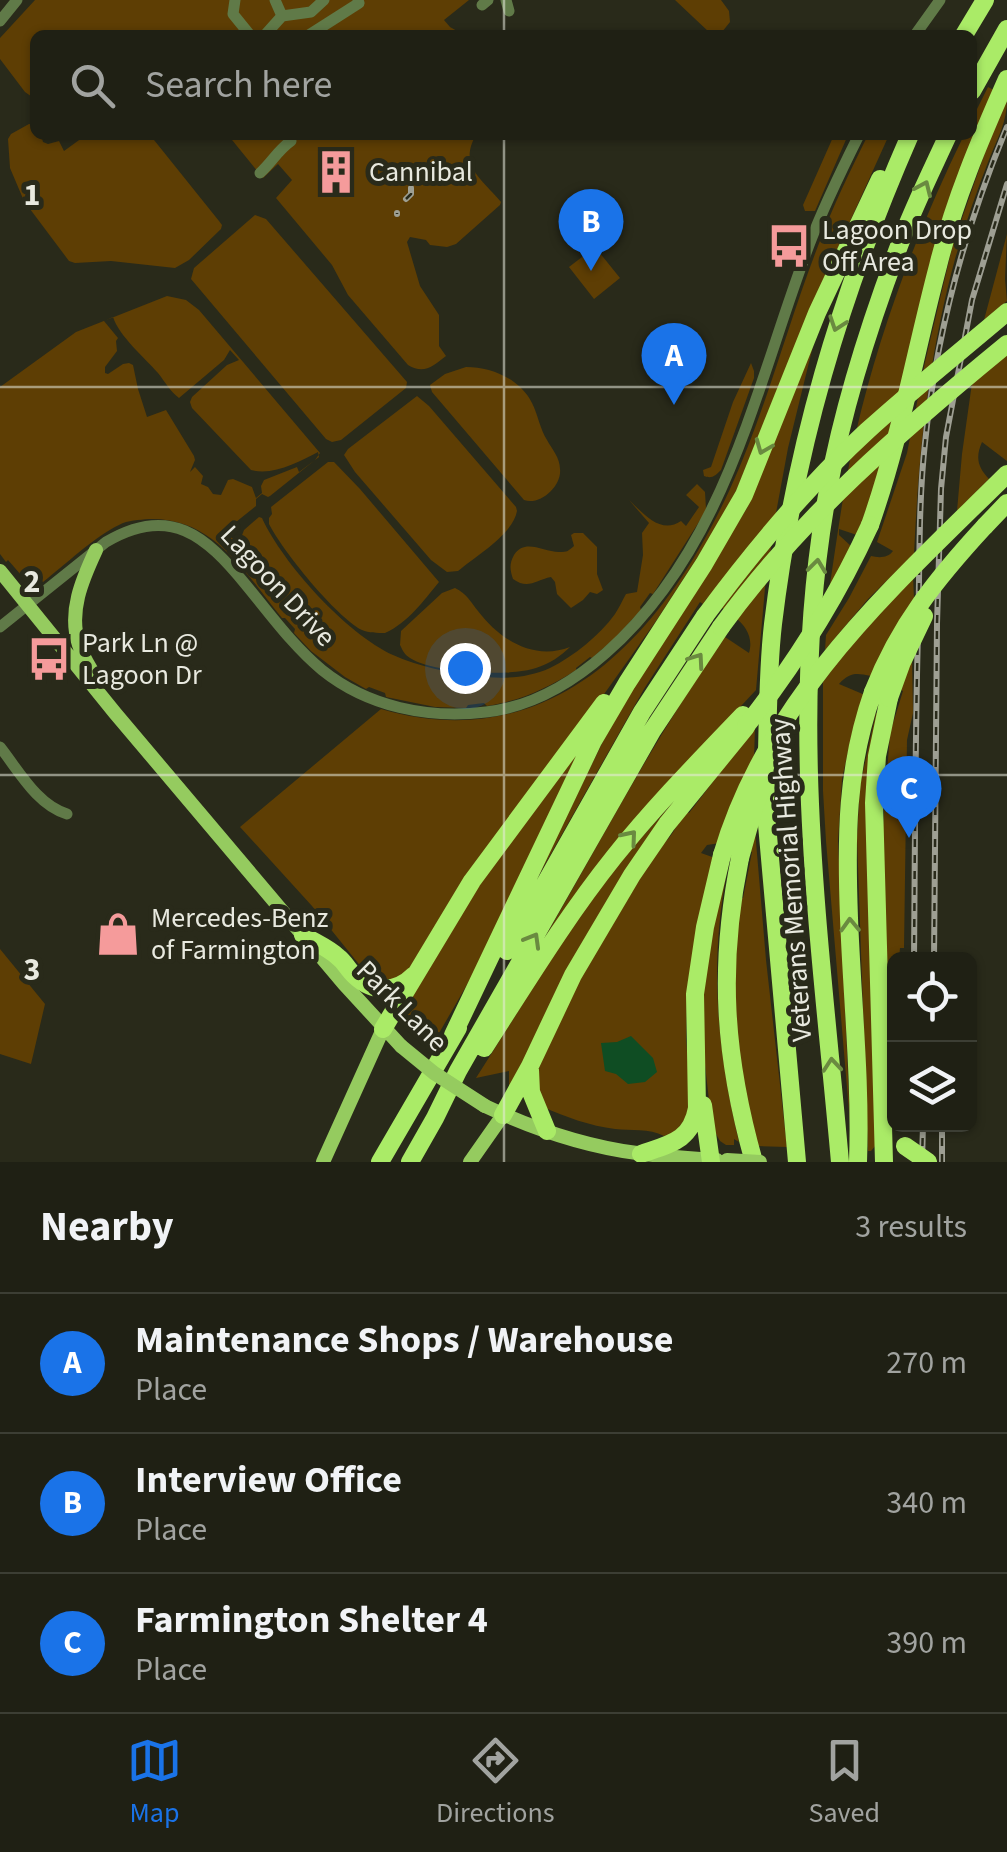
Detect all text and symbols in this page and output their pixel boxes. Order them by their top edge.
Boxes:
search box [30,30,977,140]
icon: search [65,58,120,113]
text: Search here [145,58,332,112]
building icon: Cannibal [312,148,360,196]
place label: Cannibal [369,152,473,192]
text: 1 [24,172,40,218]
one-way arrow [912,180,932,198]
pin: B [558,188,624,271]
place label: Lagoon Drop Off Area [822,210,972,282]
bus stop icon: Lagoon Drop Off Area [765,222,813,270]
one-way arrow [829,314,849,331]
pin: A [642,322,706,405]
one-way arrow [754,437,774,454]
street label: Lagoon Drive [211,516,345,656]
one-way arrow [806,558,827,575]
text: 2 [24,559,40,605]
place label: Park Ln @ Lagoon Dr [82,623,202,695]
bus stop icon: Park Ln @ Lagoon Dr [25,635,73,683]
your location [440,643,491,694]
one-way arrow [685,653,703,672]
street label: Veterans Memorial Highway [760,717,822,1043]
pin: C [876,756,942,838]
one-way arrow [619,830,637,848]
place label: Mercedes-Benz of Farmington [151,898,329,970]
shop icon: Mercedes-Benz of Farmington [94,910,142,958]
one-way arrow [839,916,860,932]
one-way arrow [520,933,540,951]
text: 3 [24,947,40,993]
street label: Park Lane [347,951,457,1061]
map controls [887,952,977,1132]
button: locate [887,952,977,1042]
button: layers [887,1042,977,1132]
one-way arrow [821,1056,843,1072]
text: Nearby [40,1197,174,1257]
text: 3 results [855,1204,967,1250]
text: Maintenance Shops / Warehouse [135,1313,673,1367]
text: A [63,1340,82,1386]
text: 270 m [886,1340,967,1386]
text: Place [135,1367,207,1413]
text: Interview Office [135,1453,402,1507]
text: B [63,1480,82,1526]
text: 340 m [886,1480,967,1526]
text: Place [135,1507,207,1553]
text: Farmington Shelter 4 [135,1593,488,1647]
text: C [63,1620,82,1666]
text: 390 m [886,1620,967,1666]
text: Place [135,1647,207,1693]
tab: Map [127,1733,182,1833]
tab: Directions [436,1733,555,1833]
tab: Saved [809,1733,880,1833]

